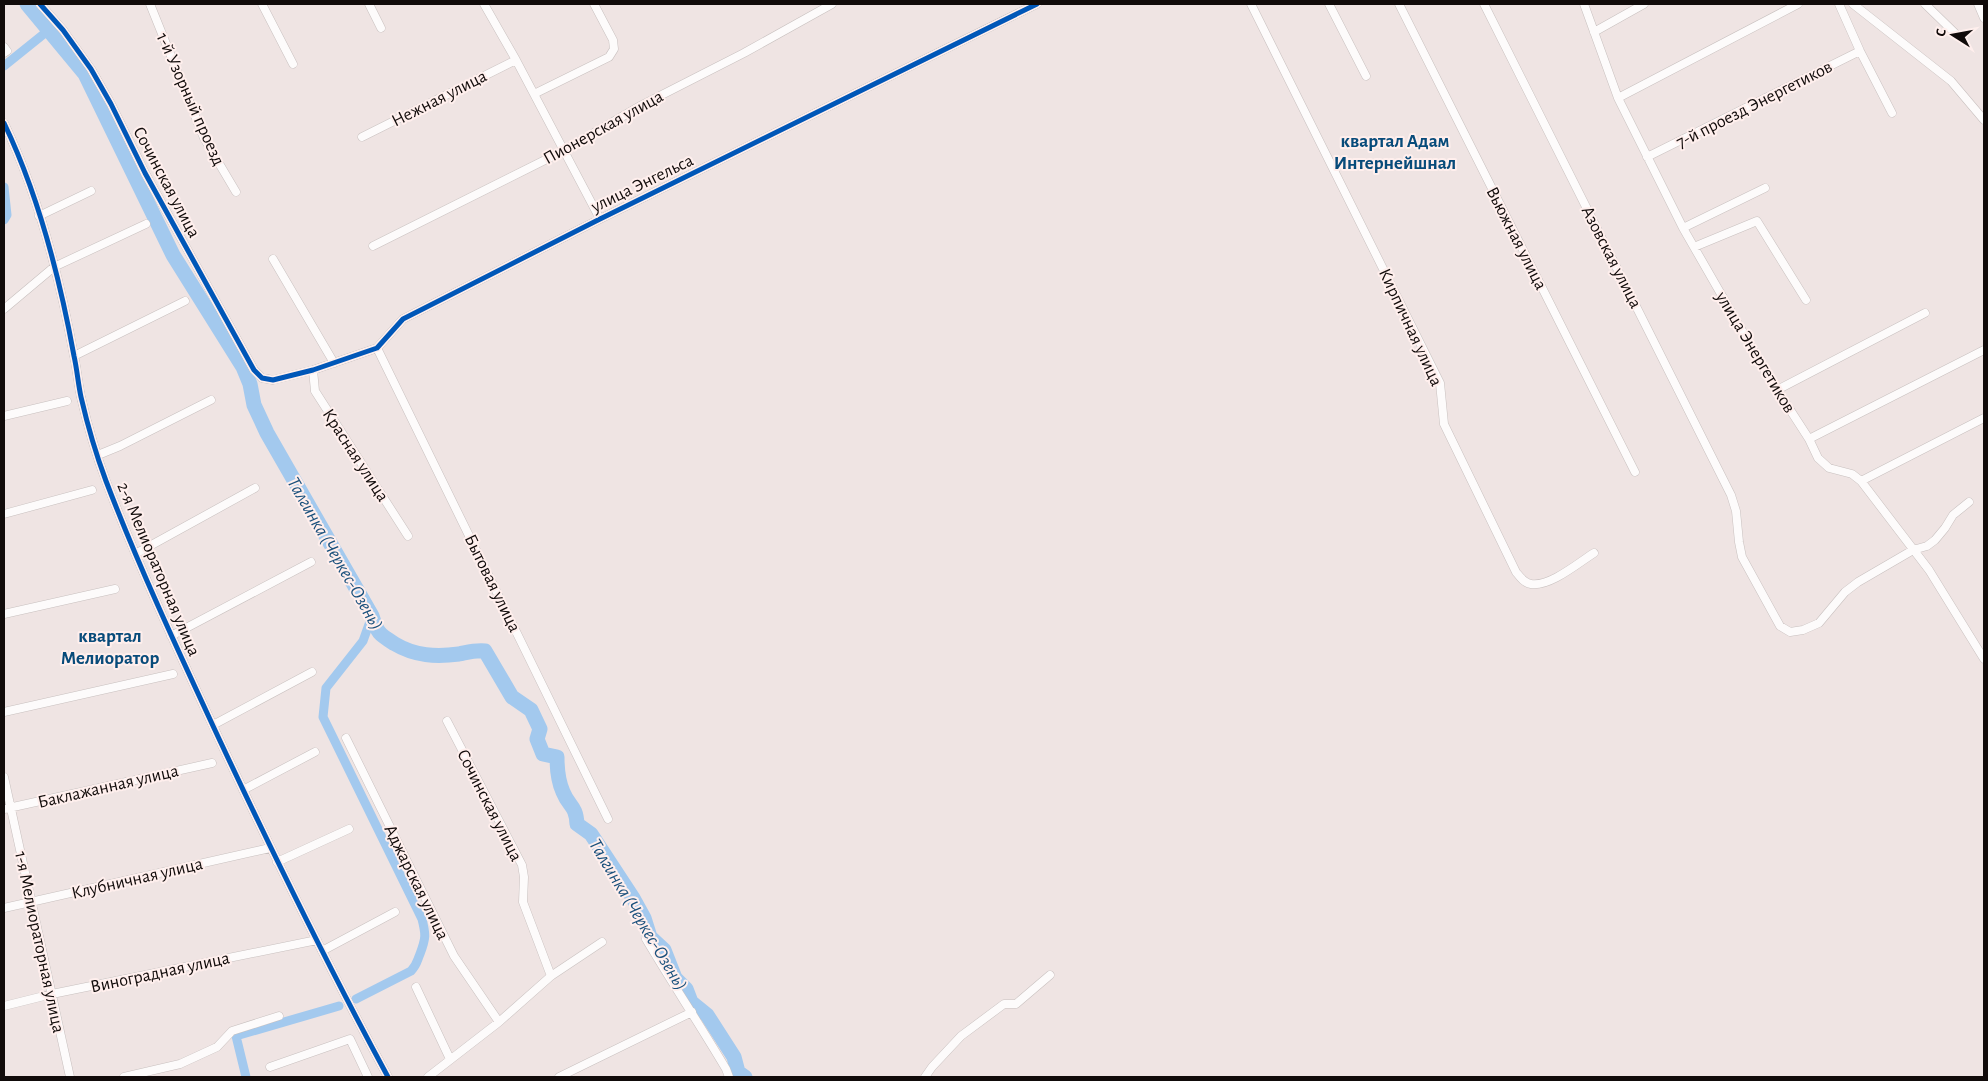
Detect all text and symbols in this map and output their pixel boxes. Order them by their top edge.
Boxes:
north arrow [1928,10,1978,60]
text: С [1934,27,1949,38]
street label: 1-й Узорный проезд [153,30,227,169]
street label: 7-й проезд Энергетиков [1674,58,1835,152]
street label: Нежная улица [389,67,490,131]
street label: Пионерская улица [540,87,666,168]
street label: Сочинская улица [129,124,203,241]
district label: квартал Адам Интернейшнал [1334,132,1456,173]
street label: улица Энгельса [588,151,696,217]
street label: Вьюжная улица [1482,184,1550,293]
street label: Азовская улица [1578,204,1645,311]
street label: Кирпичная улица [1375,266,1445,389]
street label: улица Энергетиков [1711,288,1798,416]
street label: Красная улица [319,406,392,505]
water label: Талгинка (Черкес-Озень) [283,474,386,633]
street label: 2-я Мелиораторная улица [113,480,203,659]
street label: Бытовая улица [461,532,524,635]
district label: квартал Мелиоратор [61,627,159,668]
street label: Сочинская улица [453,747,525,864]
street label: Баклажанная улица [36,762,180,812]
street label: Аджарская улица [380,822,452,943]
water label: Талгинка (Черкес-Озень) [585,836,690,994]
street label: 1-я Мелиораторная улица [11,850,67,1035]
street label: Клубничная улица [70,854,205,903]
street label: Виноградная улица [89,949,231,997]

